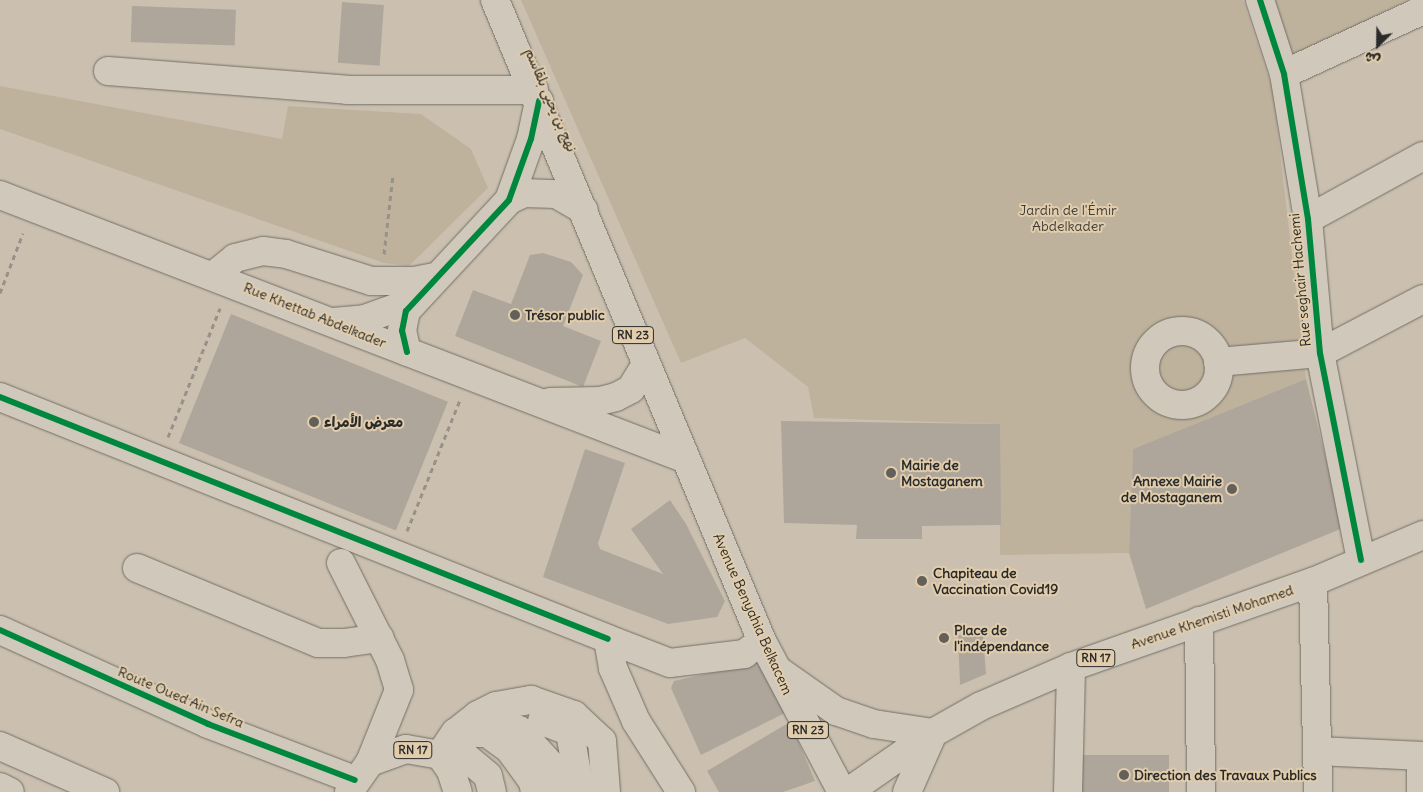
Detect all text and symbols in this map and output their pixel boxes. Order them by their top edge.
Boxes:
north arrow [1353,20,1403,70]
street label: نهج بن يحيى بلقاسم [522,45,580,155]
text: ش [1362,48,1383,70]
park label: Jardin de l'Émir Abdelkader [1019,202,1117,234]
street label: Rue seghair Hachemi [1286,213,1314,347]
street label: Rue Khettab Abdelkader [241,279,389,351]
place label: Trésor public [525,307,605,323]
marker: Trésor public [509,309,521,321]
road number: RN 23 [612,326,654,344]
place label: معرض الأمراء [324,414,403,430]
marker: معرض الأمراء [308,416,320,428]
place label: Mairie de Mostaganem [901,457,983,490]
marker: Mairie de Mostaganem [885,467,897,479]
place label: Annexe Mairie de Mostaganem [1121,473,1222,506]
marker: Annexe Mairie de Mostaganem [1226,483,1238,495]
street label: Avenue Benyahia Belkacem [710,531,796,697]
place label: Chapiteau de Vaccination Covid19 [933,565,1058,598]
marker: Chapiteau de Vaccination Covid19 [915,574,929,588]
street label: Avenue Khemisti Mohamed [1129,581,1295,653]
place label: Place de l'indépendance [954,622,1049,654]
marker: Place de l'indépendance [938,632,950,644]
road number: RN 17 [1076,648,1116,668]
street label: Route Oued Ain Sefra [115,663,247,731]
road number: RN 23 [787,720,829,740]
road number: RN 17 [393,740,433,760]
place label: Direction des Travaux Publics [1134,767,1317,783]
marker: Direction des Travaux Publics [1118,769,1130,781]

